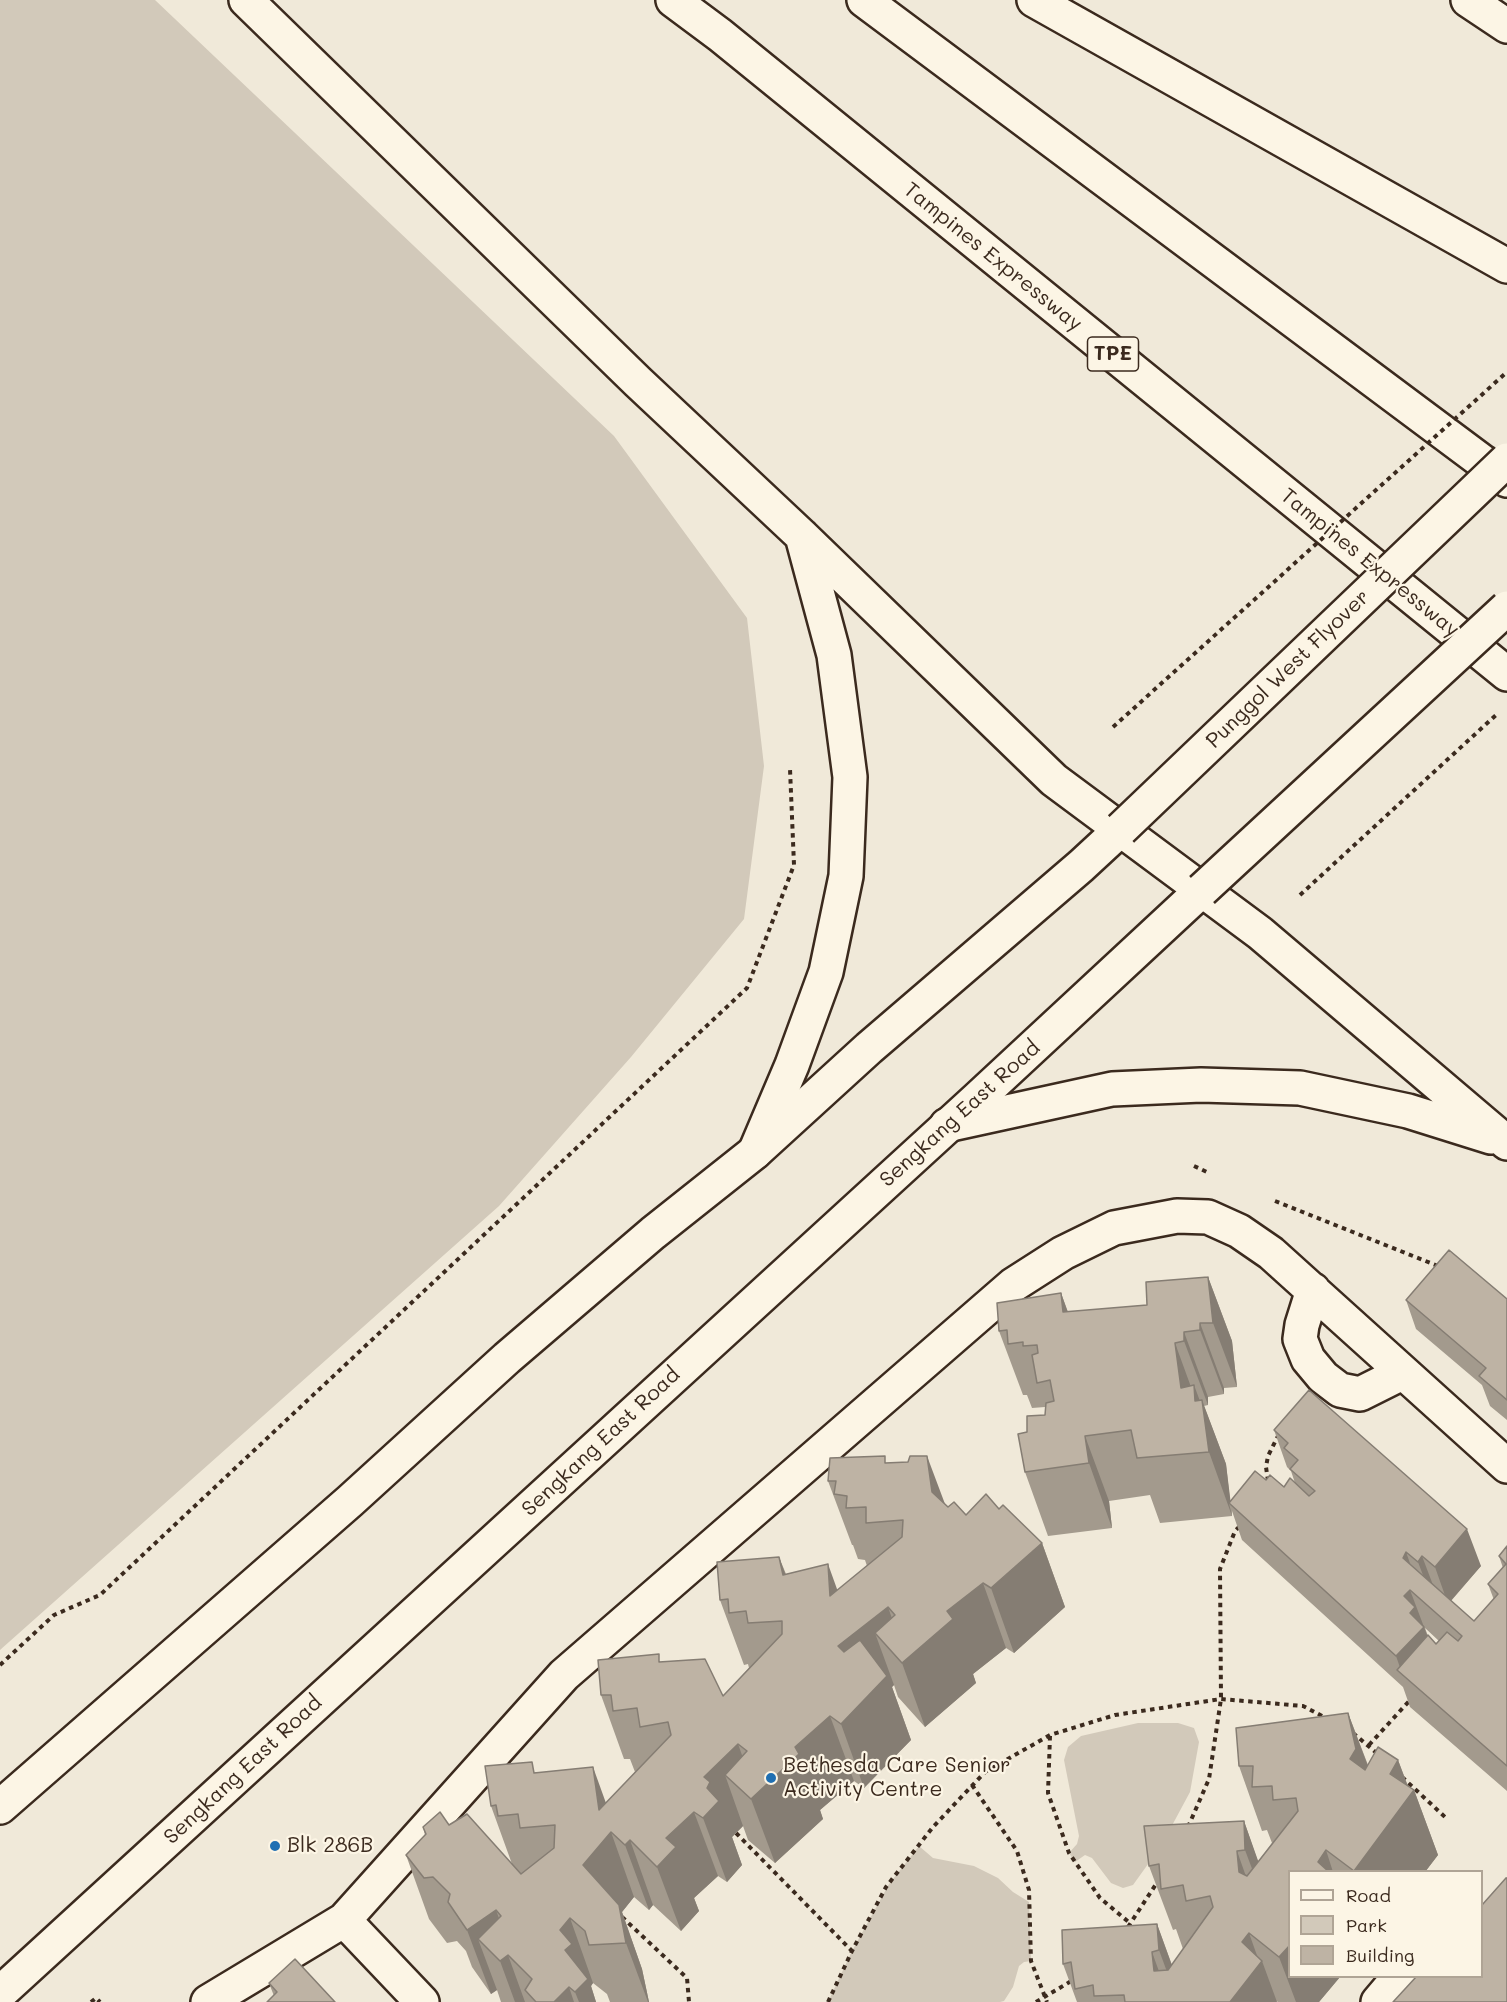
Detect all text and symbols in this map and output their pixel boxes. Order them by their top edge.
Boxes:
street label: Tampines Expressway [899,177,1087,337]
road number: TPE [1088,337,1138,371]
street label: Tampines Expressway [1276,483,1464,643]
street label: Punggol West Flyover [1201,584,1375,754]
street label: Sengkang East Road [875,1035,1045,1193]
street label: Sengkang East Road [517,1362,685,1522]
street label: Sengkang East Road [159,1690,327,1850]
place label: Bethesda Care Senior Activity Centre [783,1753,1011,1803]
marker: Bethesda Care Senior Activity Centre [764,1771,778,1785]
place label: Blk 286B [287,1833,373,1859]
marker: Blk 286B [268,1839,282,1853]
legend [1288,1870,1483,1978]
text: Road [1346,1883,1391,1907]
text: Park [1346,1913,1387,1937]
text: Building [1346,1943,1414,1967]

